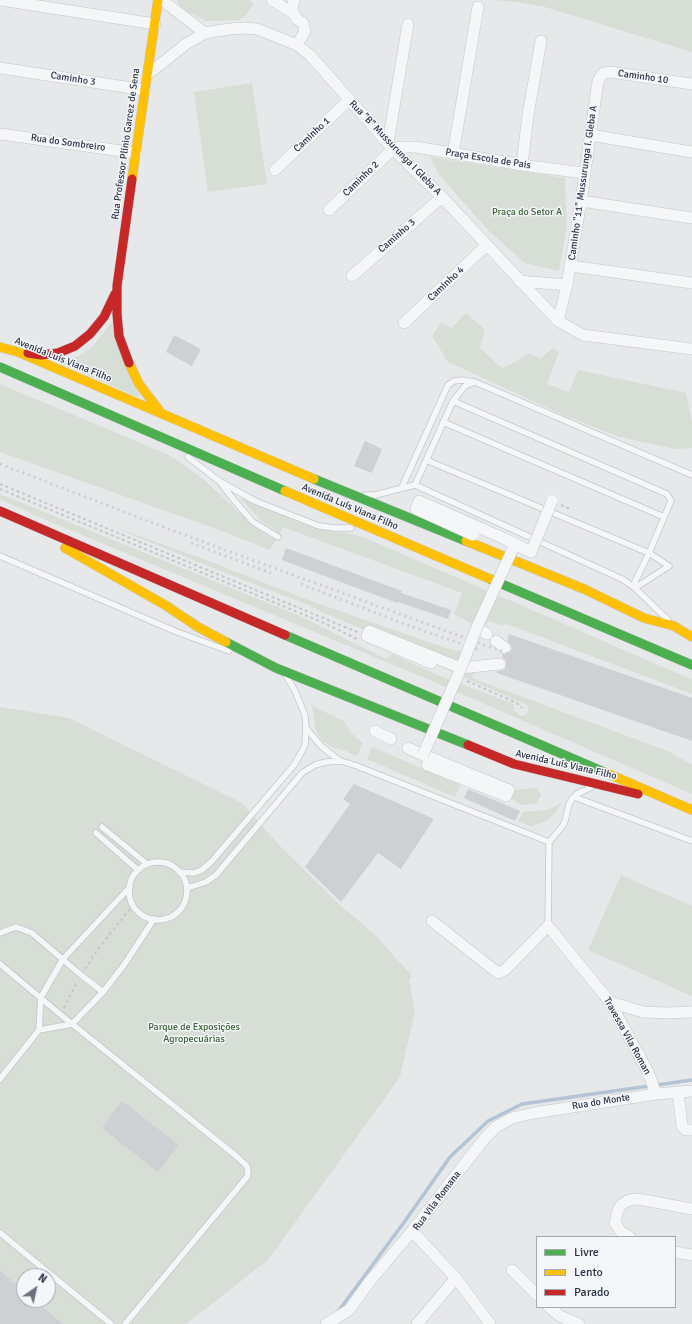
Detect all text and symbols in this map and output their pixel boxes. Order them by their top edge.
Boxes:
street label: Rua Professor Plínio Garcez de Sena [109,68,143,220]
street label: Caminho 10 [617,68,669,86]
street label: Caminho 3 [50,70,96,88]
street label: Rua "B" Mussurunga I Gleba A [346,98,444,198]
street label: Caminho "11" Mussurunga I. Gleba A [566,105,600,261]
street label: Caminho 1 [291,115,333,155]
street label: Rua do Sombreiro [30,132,106,154]
street label: Praça Escola de Pais [444,146,532,172]
street label: Caminho 2 [340,159,382,199]
park label: Praça do Setor A [492,206,562,218]
street label: Caminho 3 [376,217,418,255]
street label: Caminho 4 [425,264,467,304]
street label: Avenida Luís Viana Filho [13,335,113,385]
street label: Avenida Luís Viana Filho [300,481,400,533]
street label: Avenida Luís Viana Filho [514,748,618,782]
street label: Travessa Vila Roman [601,995,653,1077]
park label: Parque de Exposições Agropecuárias [148,1021,240,1044]
street label: Rua do Monte [571,1092,631,1112]
street label: Rua Vila Romana [411,1169,463,1233]
legend [536,1236,676,1308]
text: Livre [574,1245,599,1260]
text: Lento [574,1265,603,1280]
north arrow [16,1268,56,1308]
text: N [36,1271,49,1286]
text: Parado [574,1285,610,1300]

